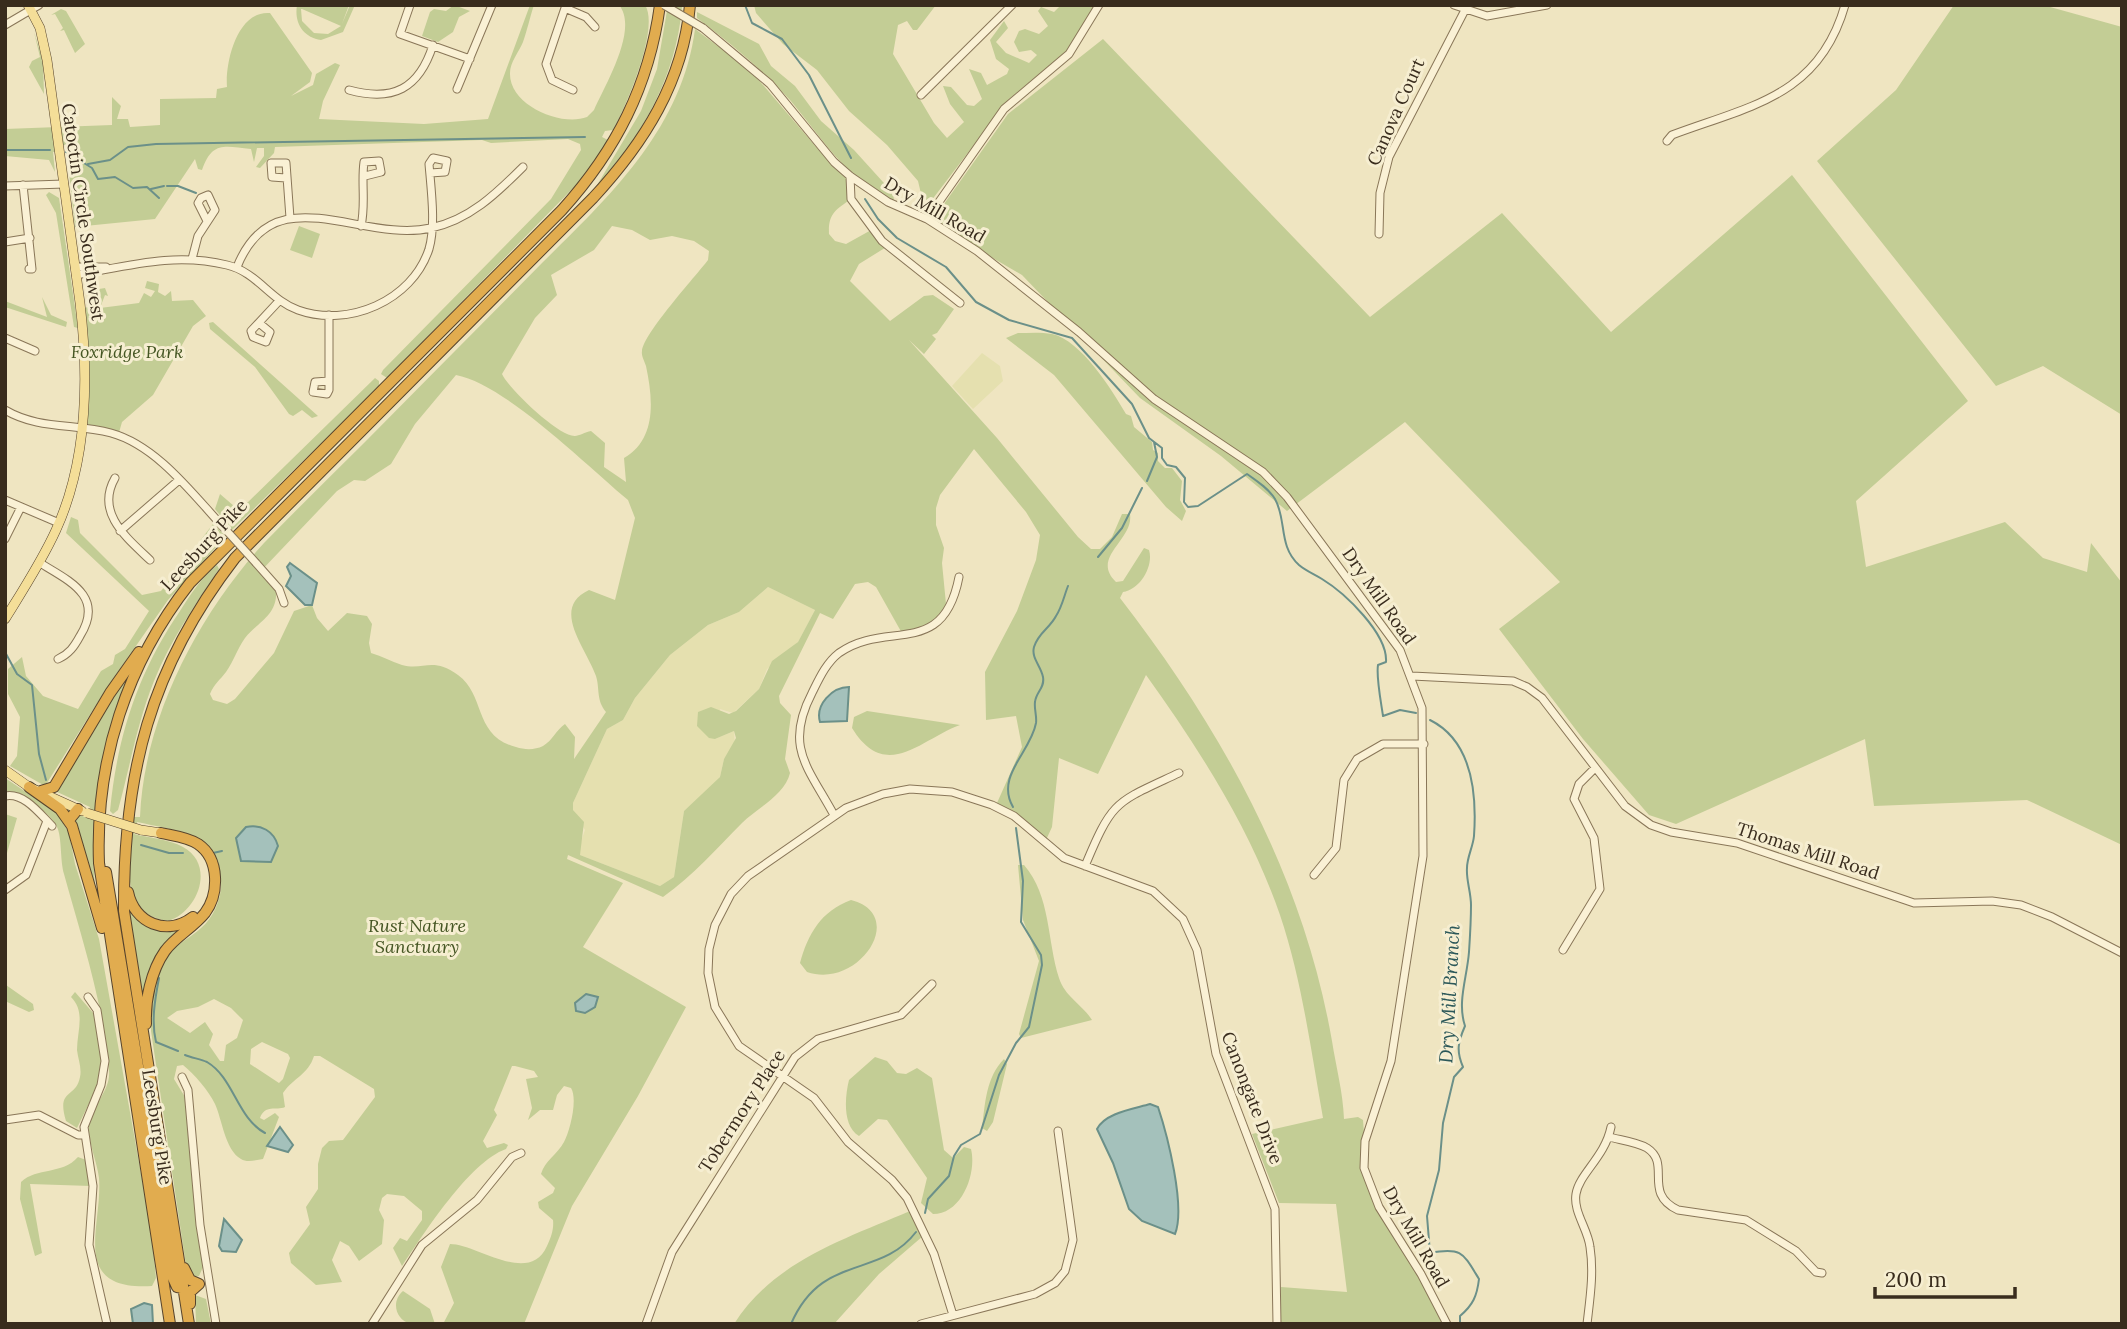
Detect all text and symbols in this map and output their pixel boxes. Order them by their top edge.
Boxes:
street label: Canova Court [1362,55,1429,169]
street label: Catoctin Circle Southwest [57,102,110,322]
street label: Dry Mill Road [880,171,990,248]
park label: Foxridge Park [71,340,183,363]
street label: Leesburg Pike [155,494,252,595]
street label: Dry Mill Road [1337,543,1422,649]
street label: Thomas Mill Road [1734,817,1883,885]
park label: Rust Nature Sanctuary [368,914,466,958]
water label: Dry Mill Branch [1433,924,1465,1064]
street label: Canongate Drive [1217,1028,1288,1167]
street label: Tobermory Place [693,1045,790,1177]
street label: Leesburg Pike [137,1067,178,1187]
street label: Dry Mill Road [1378,1182,1455,1292]
scale bar [1875,1256,2015,1300]
text: 200 m [1885,1266,1947,1293]

